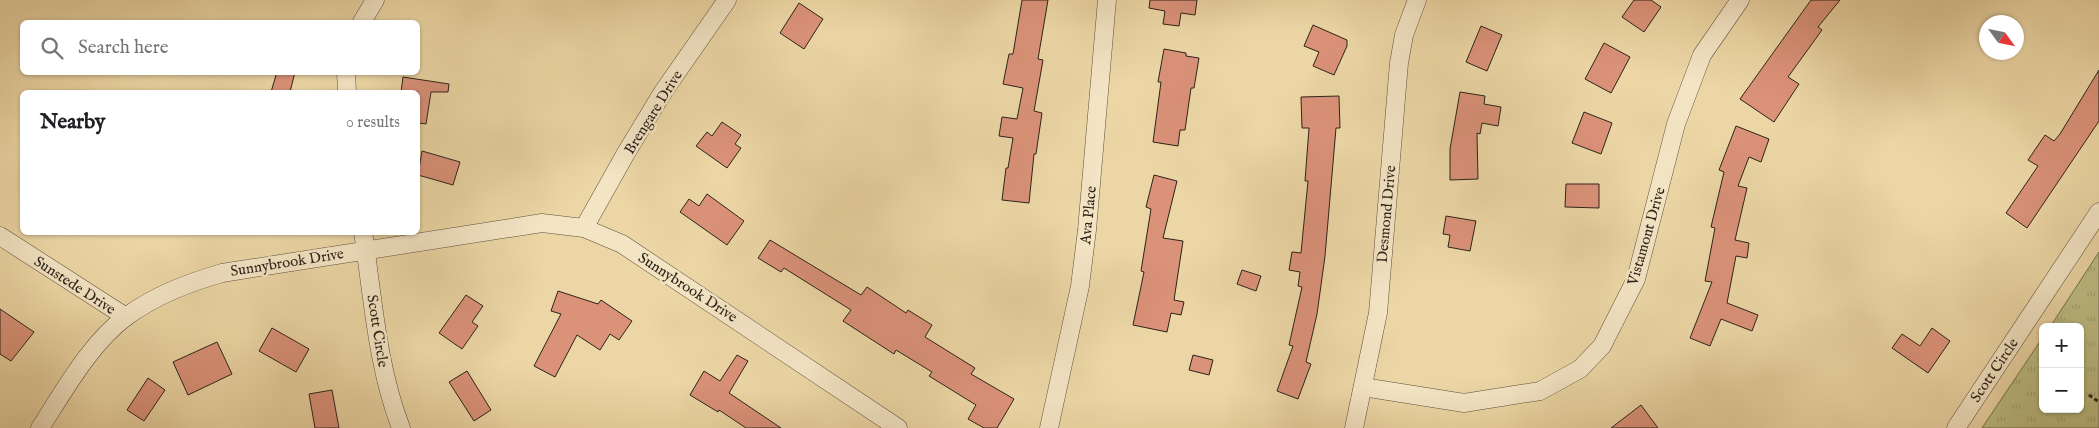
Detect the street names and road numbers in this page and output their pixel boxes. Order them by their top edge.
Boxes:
street label: Brengare Drive [620,67,687,158]
street label: Desmond Drive [1373,164,1400,264]
street label: Ava Place [1076,185,1101,246]
street label: Vistamont Drive [1623,185,1670,289]
street label: Sunnybrook Drive [229,244,345,281]
street label: Sunnybrook Drive [635,248,741,327]
street label: Sunstede Drive [30,252,119,319]
street label: Scott Circle [362,293,393,369]
street label: Scott Circle [1966,334,2023,406]

